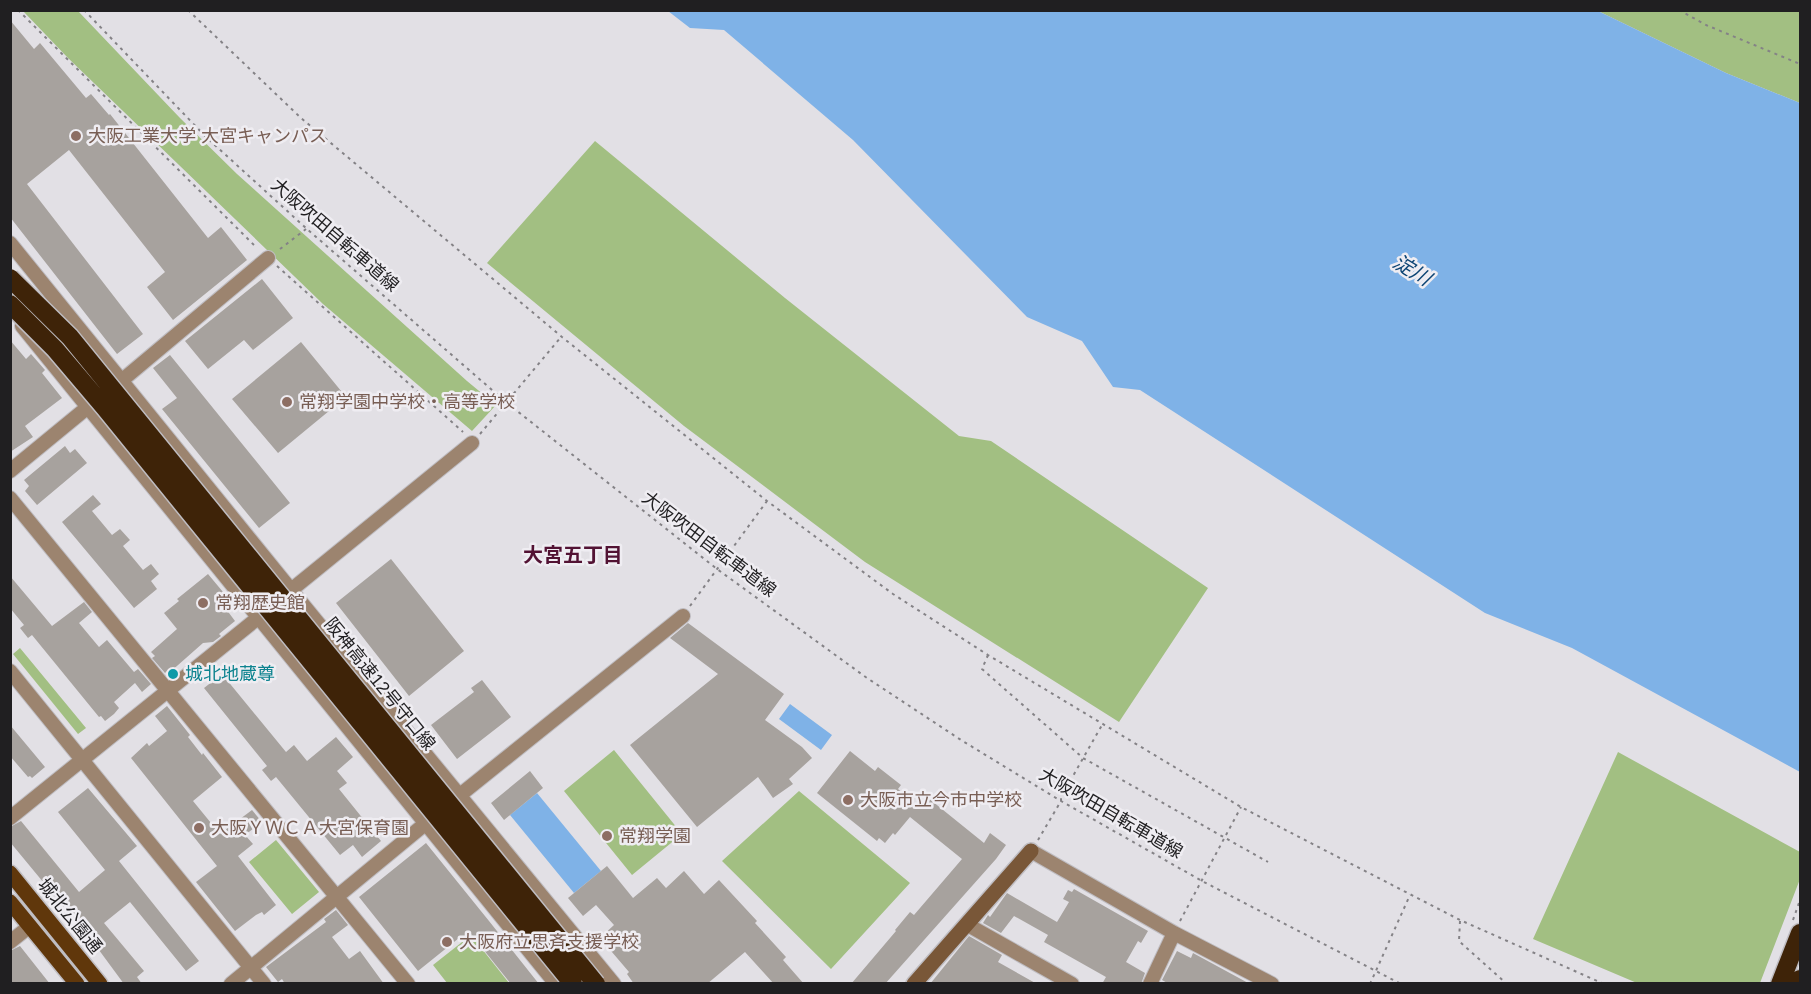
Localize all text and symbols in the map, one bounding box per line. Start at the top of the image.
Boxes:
place label: 大阪工業大学 大宮キャンパス [88,126,327,146]
marker: 大阪工業大学 大宮キャンパス [69,129,83,143]
street label: 大阪吹田自転車道線 [267,174,403,296]
water label: 淀川 [1389,250,1437,291]
place label: 常翔学園中学校・高等学校 [299,392,515,412]
marker: 常翔学園中学校・高等学校 [280,395,294,409]
street label: 大阪吹田自転車道線 [638,487,780,601]
district label: 大宮五丁目 [523,544,623,566]
place label: 常翔歴史館 [215,593,305,613]
marker: 常翔歴史館 [196,596,210,610]
street label: 阪神高速12号守口線 [321,614,439,754]
place label: 城北地蔵尊 [185,664,275,684]
marker: 城北地蔵尊 [166,667,180,681]
street label: 大阪吹田自転車道線 [1036,764,1186,862]
place label: 大阪市立今市中学校 [860,790,1022,810]
marker: 大阪市立今市中学校 [841,793,855,807]
place label: 大阪ＹＷＣＡ大宮保育園 [211,818,409,838]
marker: 大阪ＹＷＣＡ大宮保育園 [192,821,206,835]
place label: 常翔学園 [619,826,691,846]
marker: 常翔学園 [600,829,614,843]
street label: 城北公園通 [34,875,106,957]
place label: 大阪府立思斉支援学校 [459,932,639,952]
marker: 大阪府立思斉支援学校 [440,935,454,949]

